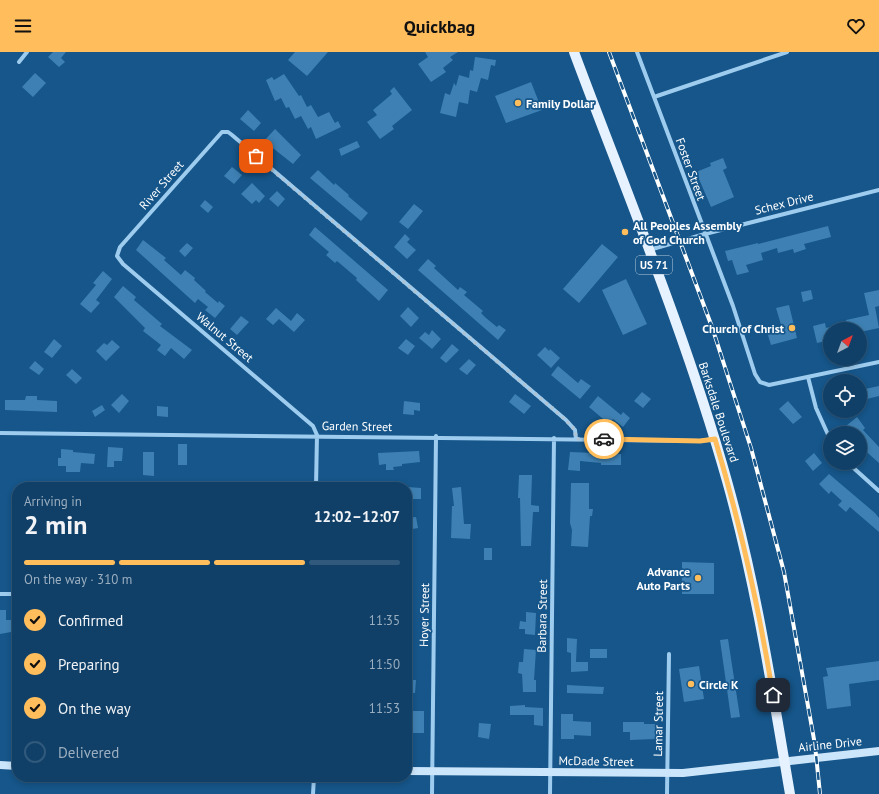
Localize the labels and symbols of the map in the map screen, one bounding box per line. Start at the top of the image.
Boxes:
place label: Family Dollar [526,96,595,111]
marker: Family Dollar [513,98,523,108]
street label: Foster Street [673,136,709,202]
pin [239,139,273,173]
street label: River Street [136,157,186,213]
street label: Schex Drive [753,188,815,218]
place label: All Peoples Assembly of God Church [633,218,742,247]
marker: All Peoples Assembly of God Church [620,227,630,237]
road number: US 71 [636,256,672,274]
street label: Walnut Street [193,309,257,365]
place label: Church of Christ [702,321,785,336]
north arrow [823,322,867,366]
marker: Church of Christ [787,323,797,333]
street label: Barksdale Boulevard [696,360,742,464]
street label: Garden Street [322,418,392,434]
courier [584,419,624,459]
place label: Advance Auto Parts [636,564,690,593]
marker: Advance Auto Parts [693,573,703,583]
street label: Barbara Street [534,579,550,653]
street label: Hoyer Street [416,583,432,647]
place label: Circle K [699,677,739,692]
pin [756,678,790,712]
marker: Circle K [686,679,696,689]
street label: Lamar Street [650,691,666,757]
street label: Airline Drive [797,733,863,755]
street label: McDade Street [558,753,634,769]

